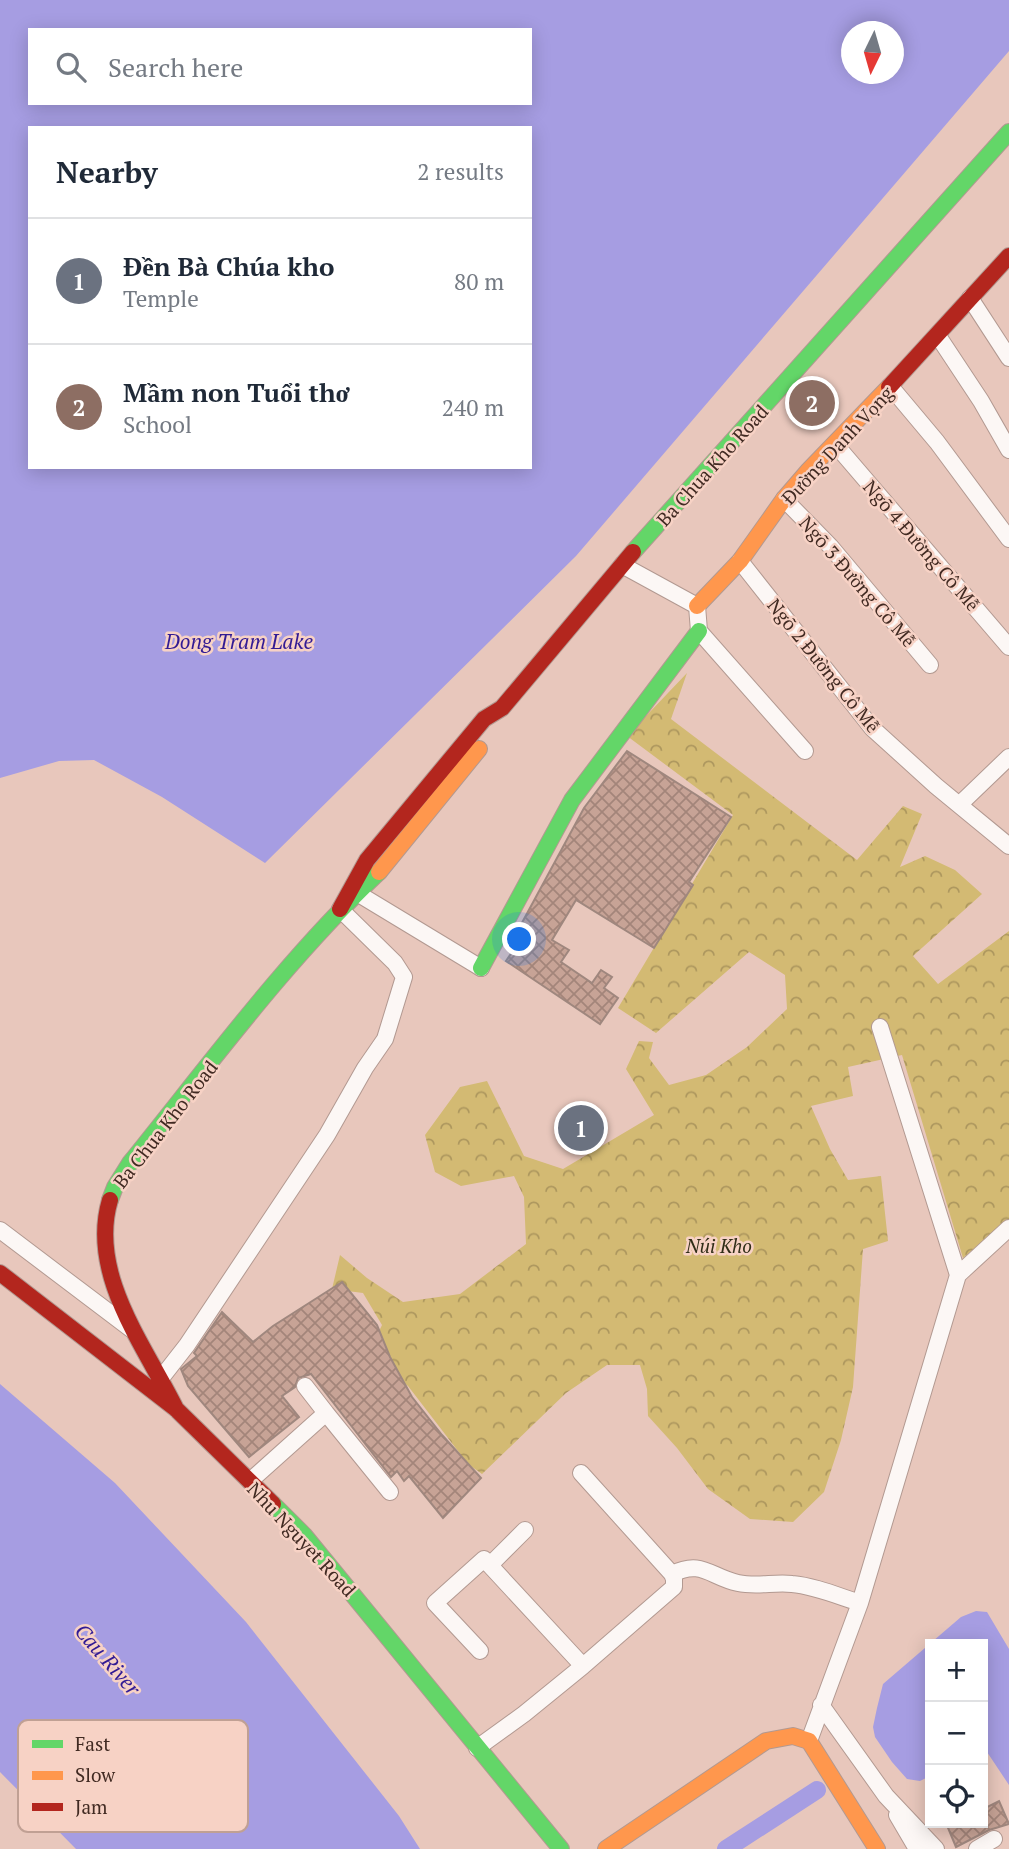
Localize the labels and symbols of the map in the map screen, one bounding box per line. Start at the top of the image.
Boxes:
north arrow [841,21,904,84]
pin: 2 [789,377,835,429]
street label: Đường Danh Vọng [776,380,899,509]
street label: Ba Chua Kho Road [651,399,774,531]
street label: Ngõ 4 Đường Cô Mễ [858,474,986,616]
street label: Ngõ 3 Đường Cô Mễ [794,510,922,652]
street label: Ngõ 2 Đường Cô Mễ [762,593,886,737]
water label: Dong Tram Lake [164,627,313,655]
your location [502,922,536,956]
street label: Ba Chua Kho Road [107,1055,223,1193]
pin: 1 [558,1102,604,1154]
park label: Núi Kho [685,1233,752,1258]
street label: Nhu Nguyet Road [242,1476,362,1602]
water label: Cau River [69,1617,148,1701]
legend [18,1720,248,1832]
text: Fast [75,1731,110,1756]
text: Slow [75,1762,116,1787]
text: Jam [75,1794,108,1819]

